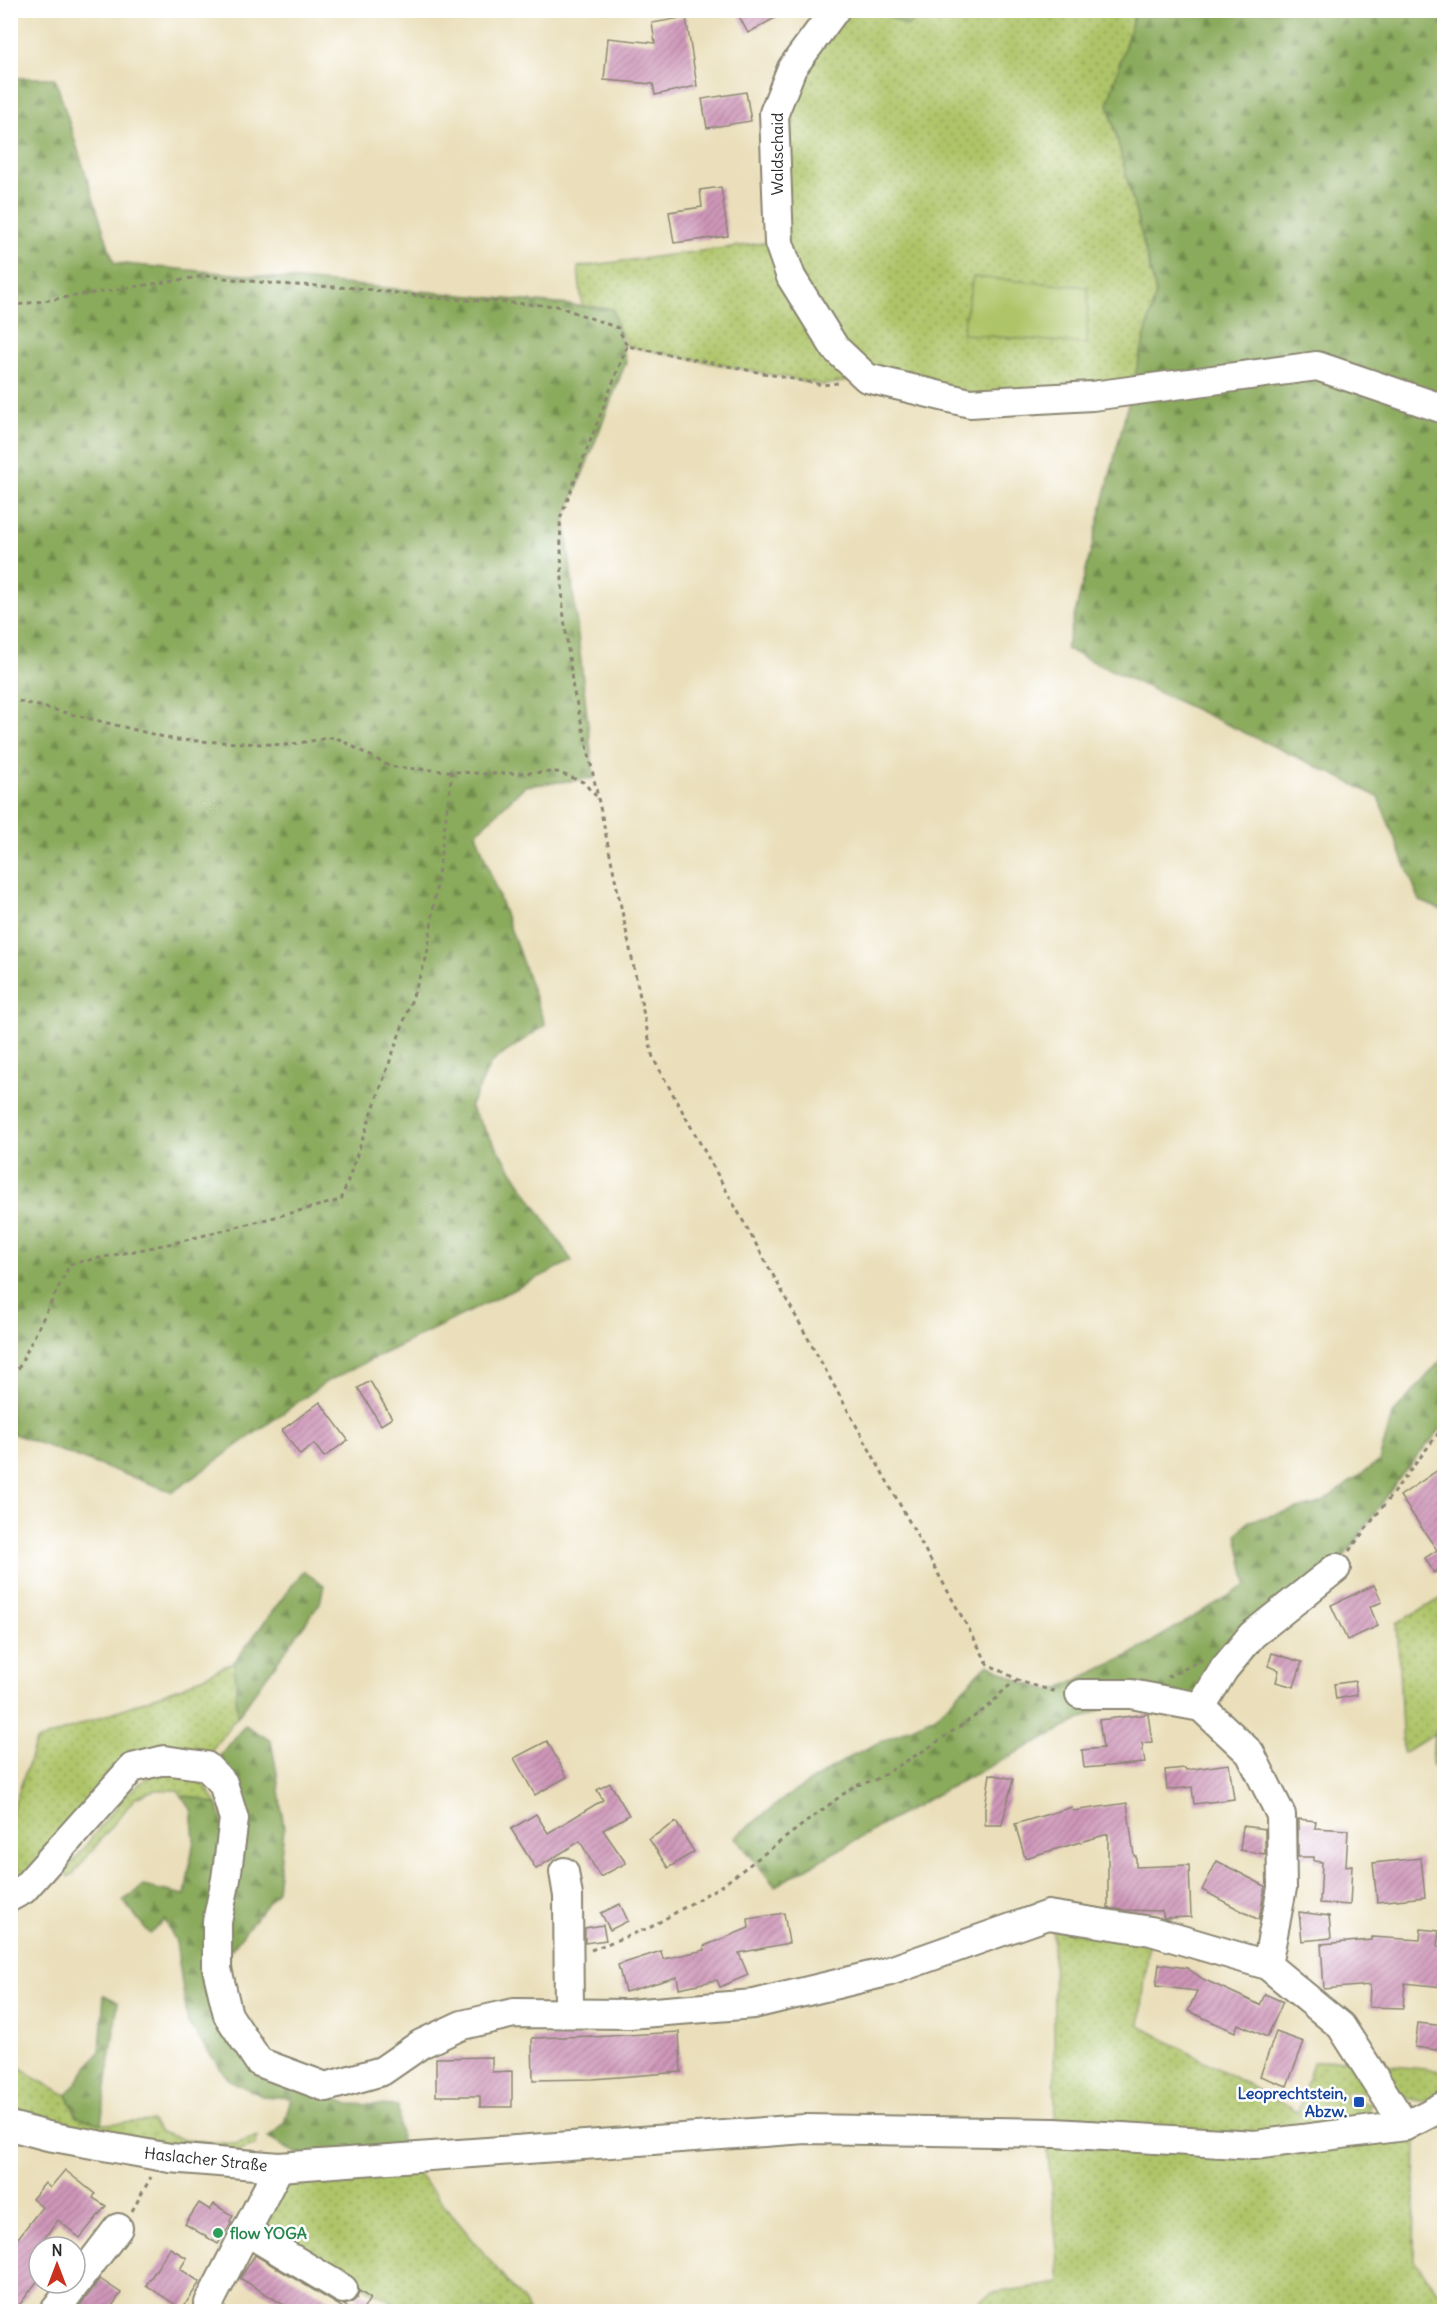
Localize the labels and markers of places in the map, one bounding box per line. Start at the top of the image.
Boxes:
place label: Leoprechtstein, Abzw. [1237,2083,1347,2121]
marker: Leoprechtstein, Abzw. [1352,2095,1366,2109]
place label: flow YOGA [230,2223,307,2243]
marker: flow YOGA [211,2226,225,2240]

